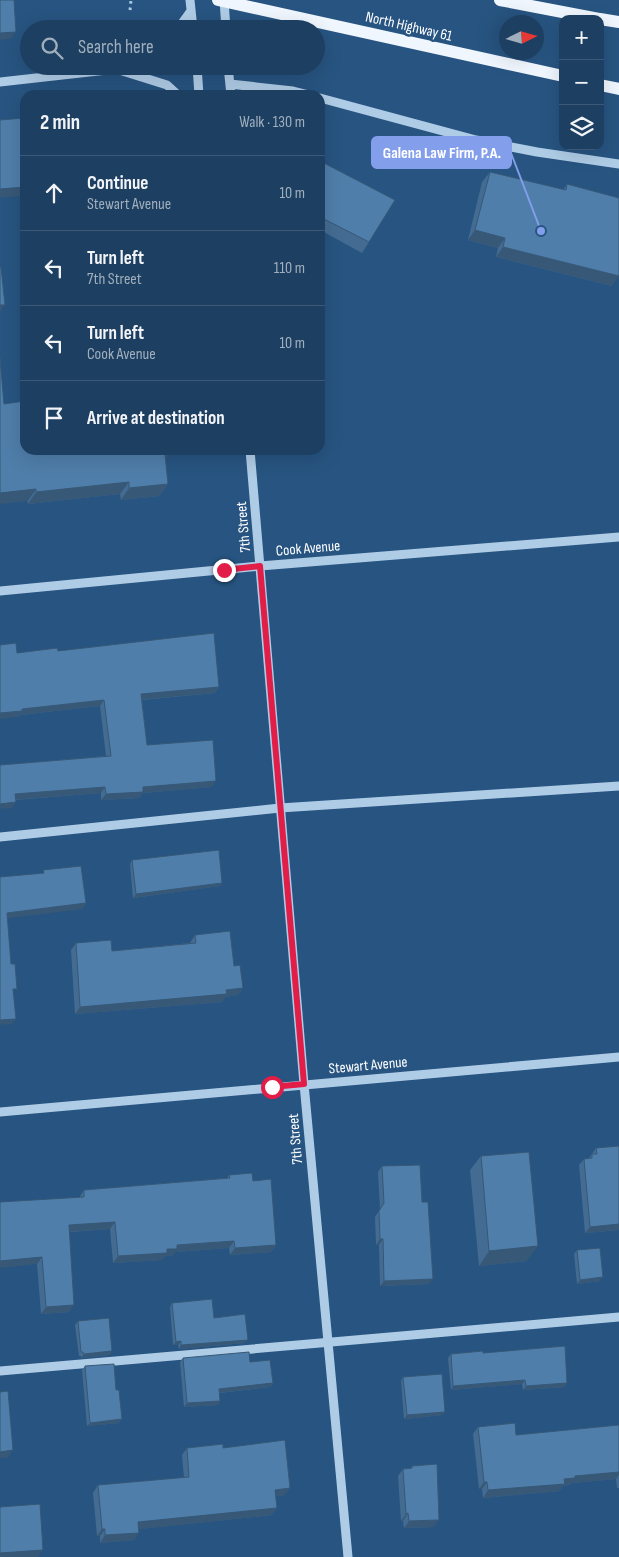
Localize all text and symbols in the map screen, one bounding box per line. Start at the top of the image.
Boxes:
street label: North Highway 61 [364,7,455,46]
north arrow [499,15,544,60]
map controls [559,15,604,150]
button: + [559,15,604,60]
search box [20,20,325,75]
icon: search [38,34,66,62]
text: Search here [78,36,154,59]
button: − [559,60,604,105]
button: layers [559,105,604,150]
text: 2 min [40,110,80,135]
text: Walk · 130 m [239,113,305,132]
callout: Galena Law Firm, P.A. [372,137,511,168]
text: Galena Law Firm, P.A. [383,144,501,163]
text: Continue [87,172,148,195]
icon: ahead [40,179,68,207]
text: 10 m [279,184,305,203]
text: Stewart Avenue [87,195,171,214]
text: Turn left [87,247,144,270]
icon: left [40,254,68,282]
text: 110 m [274,259,305,278]
text: 7th Street [87,270,142,289]
text: Turn left [87,322,144,345]
icon: left [40,329,68,357]
text: 10 m [279,334,305,353]
text: Cook Avenue [87,345,156,364]
icon: arrive [40,404,68,432]
text: Arrive at destination [87,407,225,430]
street label: 7th Street [232,500,255,553]
street label: Cook Avenue [275,536,341,561]
route end [213,559,236,582]
street label: Stewart Avenue [328,1053,408,1078]
route start [261,1076,284,1099]
street label: 7th Street [284,1112,307,1165]

